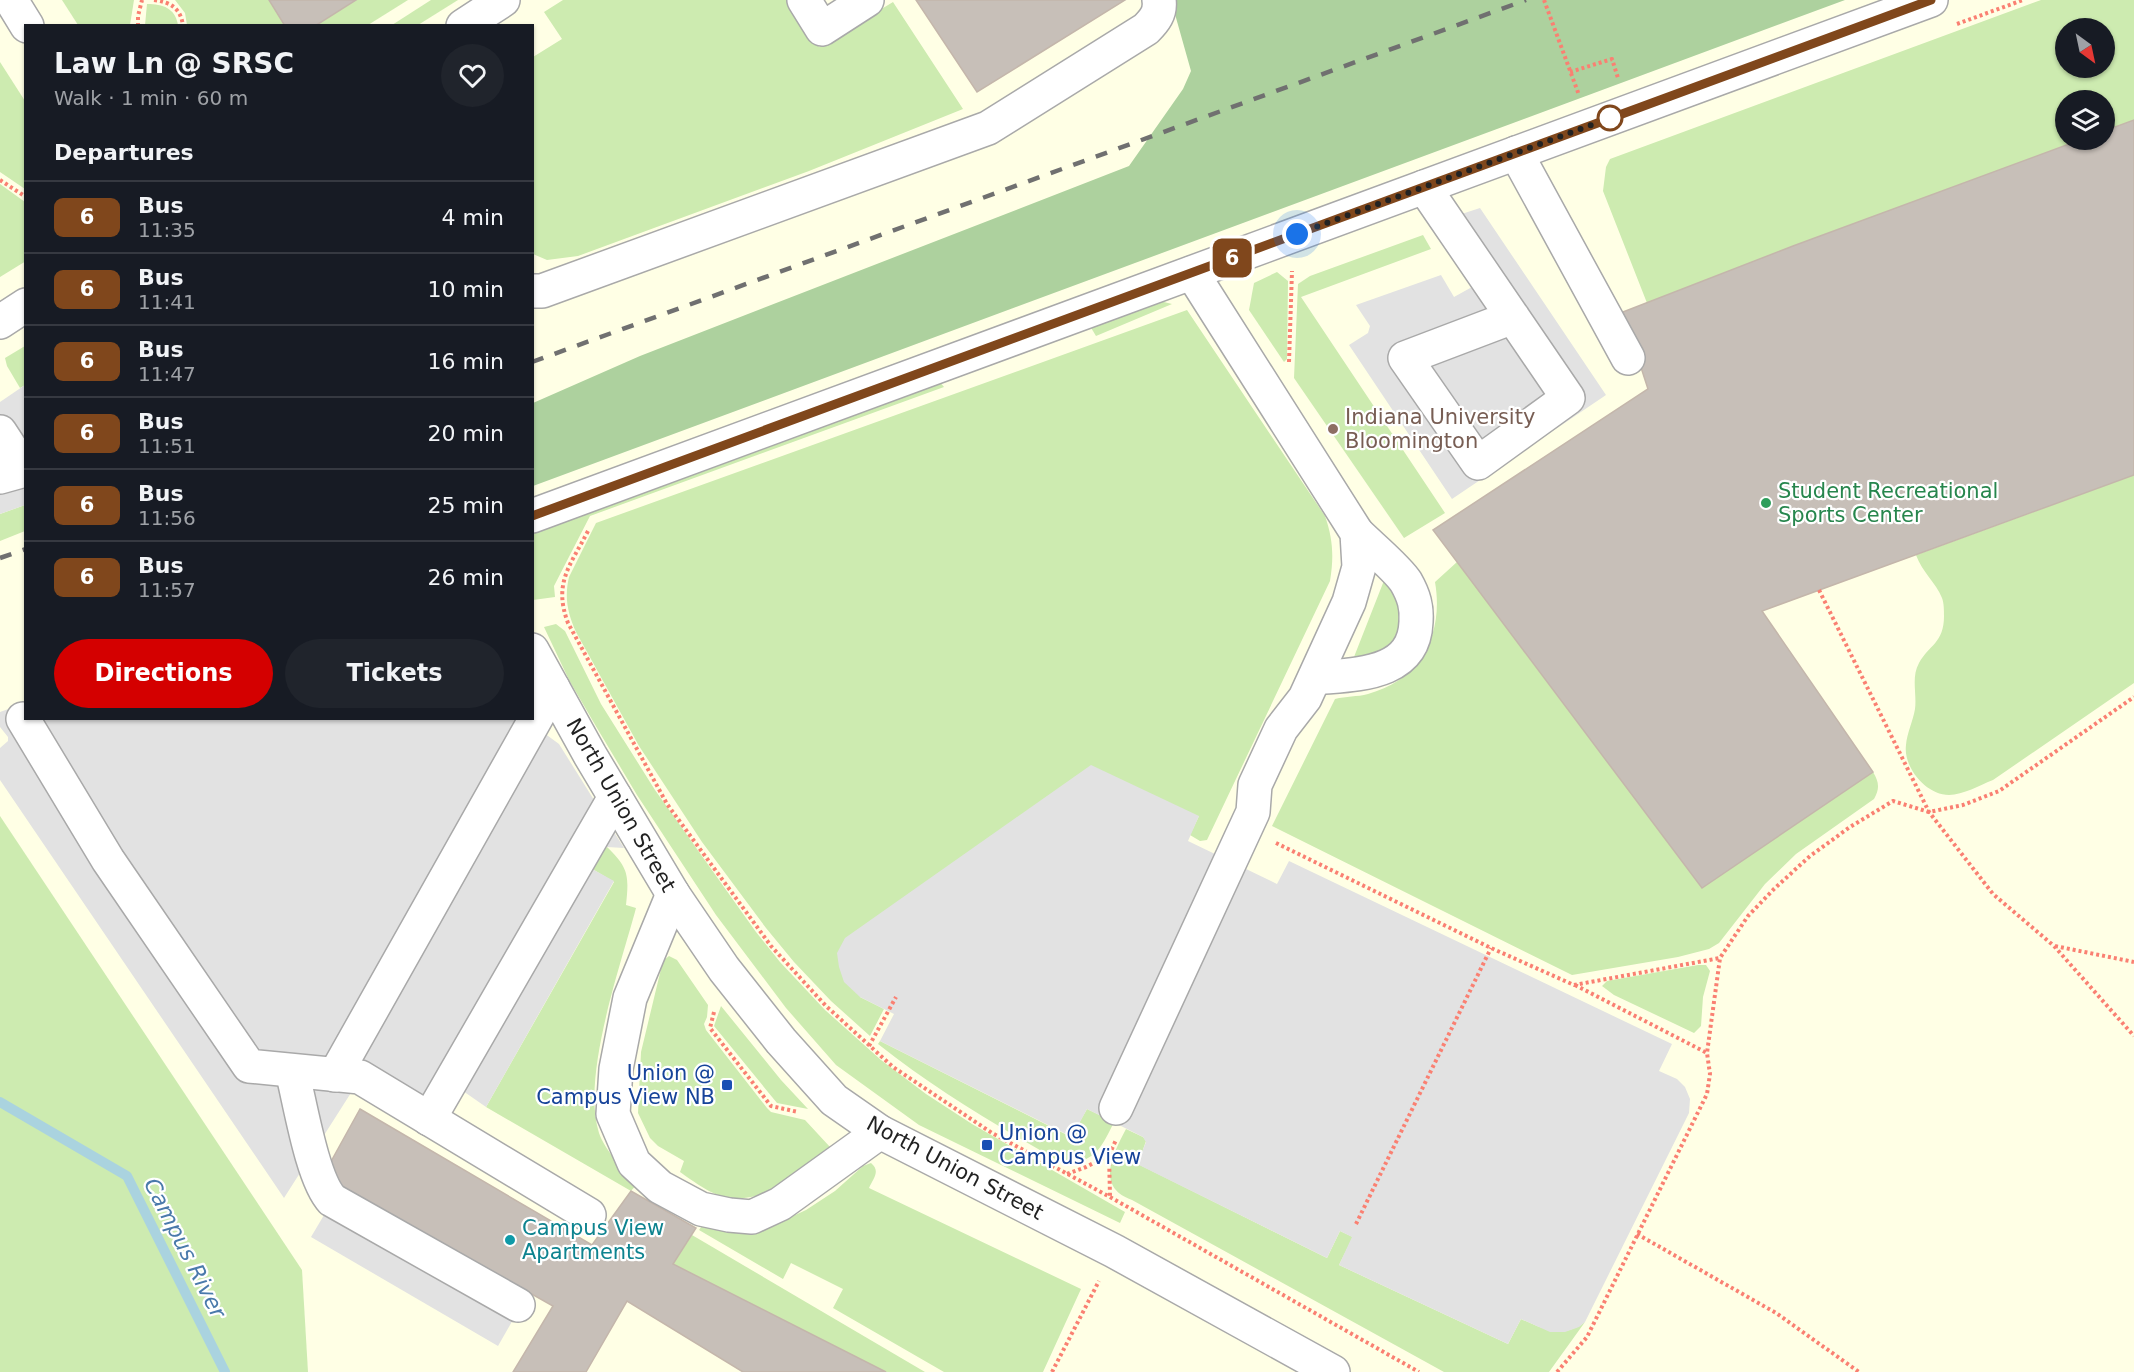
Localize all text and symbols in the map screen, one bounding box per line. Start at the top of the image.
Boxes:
north arrow [2055,18,2115,78]
map controls [2055,18,2115,150]
button: heart [441,44,504,107]
text: Law Ln @ SRSC [54,47,294,80]
text: Walk · 1 min · 60 m [54,86,248,110]
button: layers [2055,90,2115,150]
unlabelled marker [1597,105,1623,131]
text: Departures [54,140,194,165]
text: Bus [138,193,184,218]
text: 6 [80,205,94,229]
text: 4 min [442,205,504,230]
text: 11:35 [138,218,196,242]
your location [1282,219,1312,249]
line badge: 6 [1212,238,1252,278]
text: 6 [1225,246,1239,270]
text: Bus [138,265,184,290]
text: 6 [80,277,94,301]
text: 10 min [428,277,504,302]
text: 11:41 [138,290,196,314]
text: Bus [138,337,184,362]
text: 6 [80,349,94,373]
text: 16 min [428,349,504,374]
text: 11:47 [138,362,196,386]
place label: Indiana University Bloomington [1345,405,1535,453]
text: Bus [138,409,184,434]
text: 6 [80,421,94,445]
text: 20 min [428,421,504,446]
marker: Indiana University Bloomington [1326,422,1340,436]
text: 11:51 [138,434,196,458]
place label: Student Recreational Sports Center [1778,479,1998,527]
text: Bus [138,481,184,506]
text: 6 [80,493,94,517]
text: 25 min [428,493,504,518]
marker: Student Recreational Sports Center [1759,496,1773,510]
text: 11:56 [138,506,196,530]
text: Bus [138,553,184,578]
text: 6 [80,565,94,589]
text: 26 min [428,565,504,590]
text: 11:57 [138,578,196,602]
button: Directions [54,639,273,708]
button: Tickets [285,639,504,708]
street label: North Union Street [561,714,681,896]
place label: Union @ Campus View NB [536,1061,715,1109]
marker: Union @ Campus View NB [720,1078,734,1092]
street label: North Union Street [863,1111,1047,1225]
place label: Union @ Campus View [999,1121,1141,1169]
marker: Union @ Campus View [980,1138,994,1152]
water label: Campus River [139,1174,232,1324]
place label: Campus View Apartments [522,1216,664,1264]
marker: Campus View Apartments [503,1233,517,1247]

